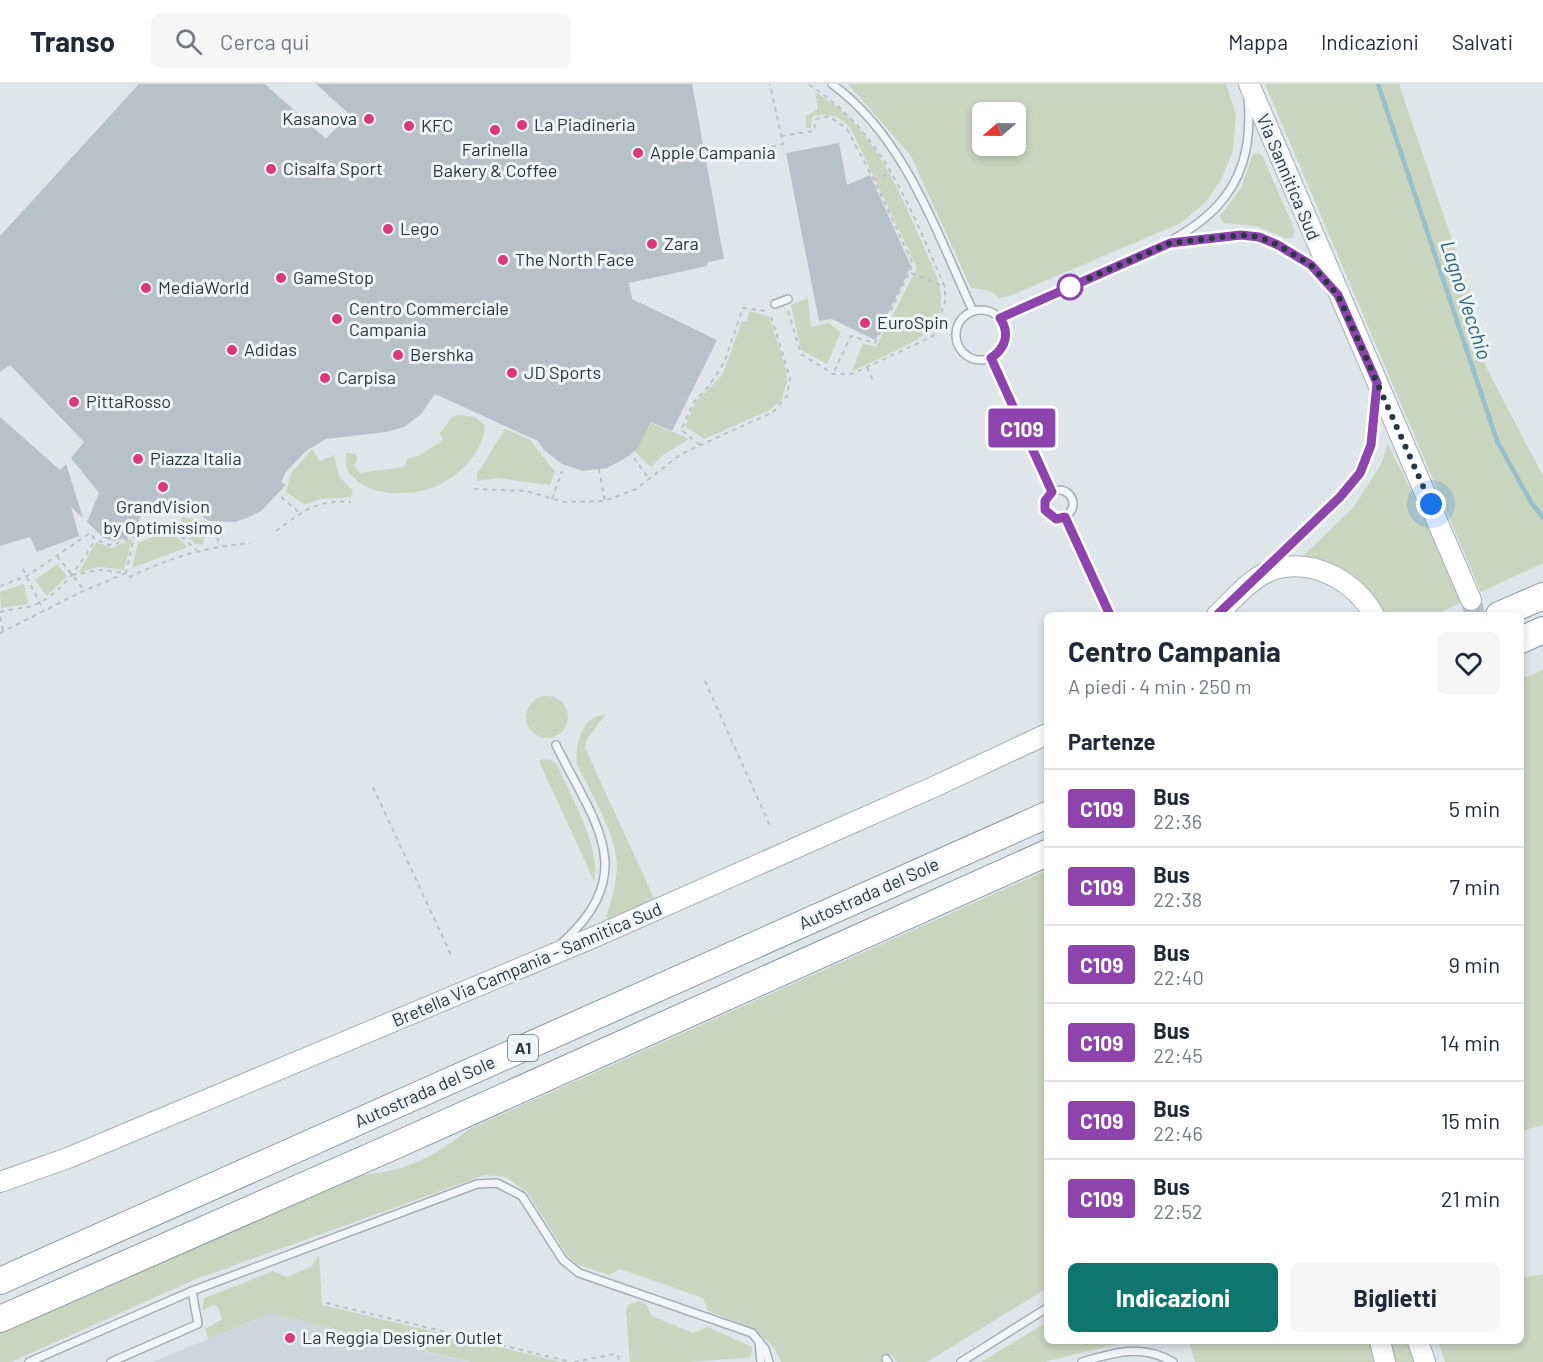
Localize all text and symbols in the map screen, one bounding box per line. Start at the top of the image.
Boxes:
search box [151,14,571,68]
text: Transo [30,24,115,58]
icon: search [172,25,205,58]
text: Cerca qui [220,28,310,54]
text: Mappa [1228,29,1288,54]
text: Indicazioni [1321,29,1419,54]
text: Salvati [1452,29,1513,54]
north arrow [972,102,1026,156]
map controls [972,102,1026,156]
place label: Kasanova [282,107,357,129]
street label: Via Sannitica Sud [1252,110,1325,243]
marker: Kasanova [362,112,376,126]
place label: La Piadineria [534,113,635,135]
place label: KFC [421,114,453,136]
marker: La Piadineria [515,118,529,132]
marker: KFC [402,119,416,133]
marker: Farinella Bakery & Coffee [488,123,502,137]
place label: Farinella Bakery & Coffee [433,138,557,181]
place label: Apple Campania [650,141,776,163]
marker: Apple Campania [631,146,645,160]
place label: Cisalfa Sport [283,157,383,179]
marker: Cisalfa Sport [264,162,278,176]
place label: Lego [400,217,439,239]
marker: Lego [381,222,395,236]
place label: Zara [664,232,699,254]
marker: Zara [645,237,659,251]
water label: Lagno Vecchio [1436,237,1497,362]
place label: The North Face [515,248,634,270]
marker: The North Face [496,253,510,267]
place label: GameStop [293,266,374,288]
marker: GameStop [274,271,288,285]
unlabelled marker [1057,274,1083,300]
place label: MediaWorld [158,276,249,298]
marker: MediaWorld [139,281,153,295]
place label: Centro Commerciale Campania [349,297,509,340]
place label: EuroSpin [877,311,949,333]
marker: Centro Commerciale Campania [330,312,344,326]
marker: EuroSpin [858,316,872,330]
place label: Adidas [244,338,297,360]
marker: Adidas [225,343,239,357]
place label: Bershka [410,343,474,365]
marker: Bershka [391,348,405,362]
place label: JD Sports [524,361,601,383]
place label: Carpisa [337,366,396,388]
marker: JD Sports [505,366,519,380]
marker: Carpisa [318,371,332,385]
place label: PittaRosso [86,390,171,412]
marker: PittaRosso [67,395,81,409]
line badge: C109 [980,408,1064,448]
text: C109 [1000,416,1044,441]
place label: Piazza Italia [150,447,242,469]
marker: Piazza Italia [131,452,145,466]
marker: GrandVision by Optimissimo [156,480,170,494]
your location [1416,489,1446,519]
place label: GrandVision by Optimissimo [103,495,223,538]
button: heart [1437,632,1500,695]
text: Centro Campania [1068,634,1281,668]
text: A piedi · 4 min · 250 m [1068,674,1252,698]
text: Partenze [1068,728,1156,754]
text: Bus [1153,783,1190,809]
text: 5 min [1449,795,1500,821]
text: C109 [1080,796,1123,821]
text: 22:36 [1153,809,1202,833]
street label: Autostrada del Sole [795,852,942,934]
text: Bus [1153,861,1190,887]
text: 7 min [1450,873,1500,899]
text: C109 [1080,874,1123,899]
text: 22:38 [1153,887,1202,911]
street label: Bretella Via Campania - Sannitica Sud [388,897,665,1031]
text: Bus [1153,939,1190,965]
text: 9 min [1448,951,1500,977]
text: C109 [1080,952,1123,977]
text: 22:40 [1153,965,1204,989]
text: Bus [1153,1017,1190,1043]
text: 14 min [1440,1029,1500,1055]
text: C109 [1080,1030,1123,1055]
road number: A1 [508,1035,538,1061]
text: 22:45 [1153,1043,1203,1067]
street label: Autostrada del Sole [351,1050,498,1132]
text: Bus [1153,1095,1190,1121]
text: 15 min [1441,1107,1500,1133]
text: C109 [1080,1108,1123,1133]
text: 22:46 [1153,1121,1203,1145]
text: Bus [1153,1173,1190,1199]
text: 21 min [1441,1185,1500,1211]
text: C109 [1080,1186,1123,1211]
text: 22:52 [1153,1199,1203,1223]
button: Indicazioni [1068,1263,1278,1332]
button: Biglietti [1290,1263,1500,1332]
place label: La Reggia Designer Outlet [302,1326,503,1348]
marker: La Reggia Designer Outlet [283,1331,297,1345]

